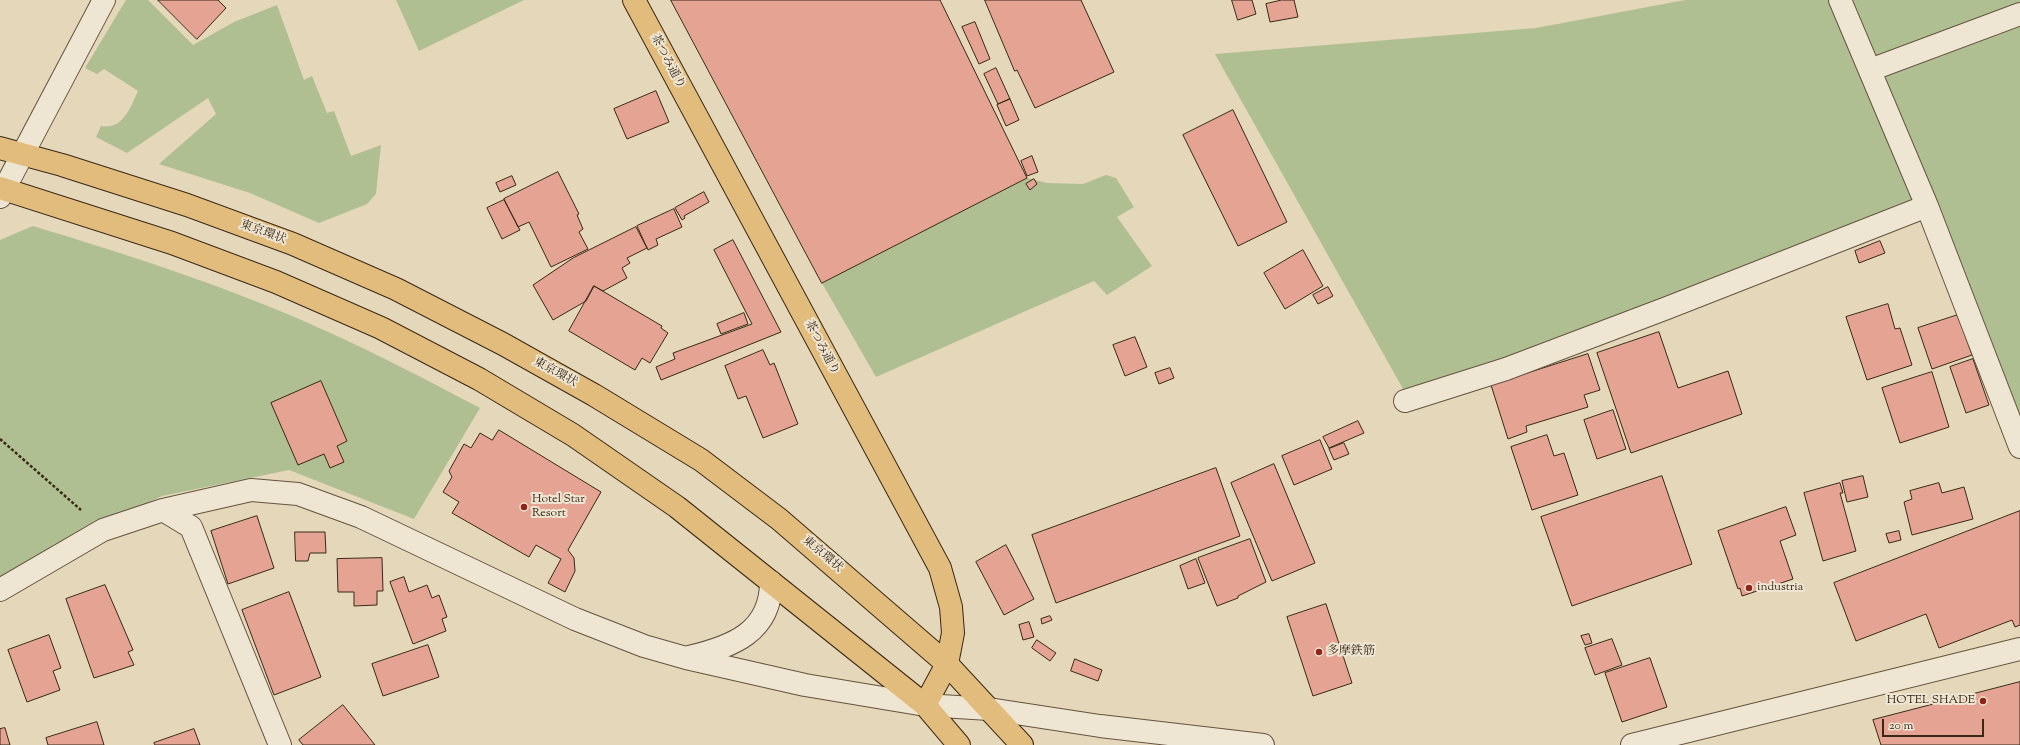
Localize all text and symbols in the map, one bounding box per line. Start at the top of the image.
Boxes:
street label: 茶つみ通り [647,32,687,92]
street label: 東京環状 [238,218,288,248]
street label: 茶つみ通り [801,318,841,378]
street label: 東京環状 [531,355,579,391]
place label: Hotel Star Resort [532,493,585,521]
marker: Hotel Star Resort [519,502,529,512]
street label: 東京環状 [799,534,845,576]
place label: industria [1757,581,1803,595]
marker: industria [1744,583,1754,593]
place label: 多摩鉄筋 [1327,645,1375,659]
marker: 多摩鉄筋 [1314,647,1324,657]
place label: HOTEL SHADE [1887,694,1975,708]
marker: HOTEL SHADE [1978,696,1988,706]
scale bar [1884,711,1986,737]
text: 20 m [1889,717,1913,735]

